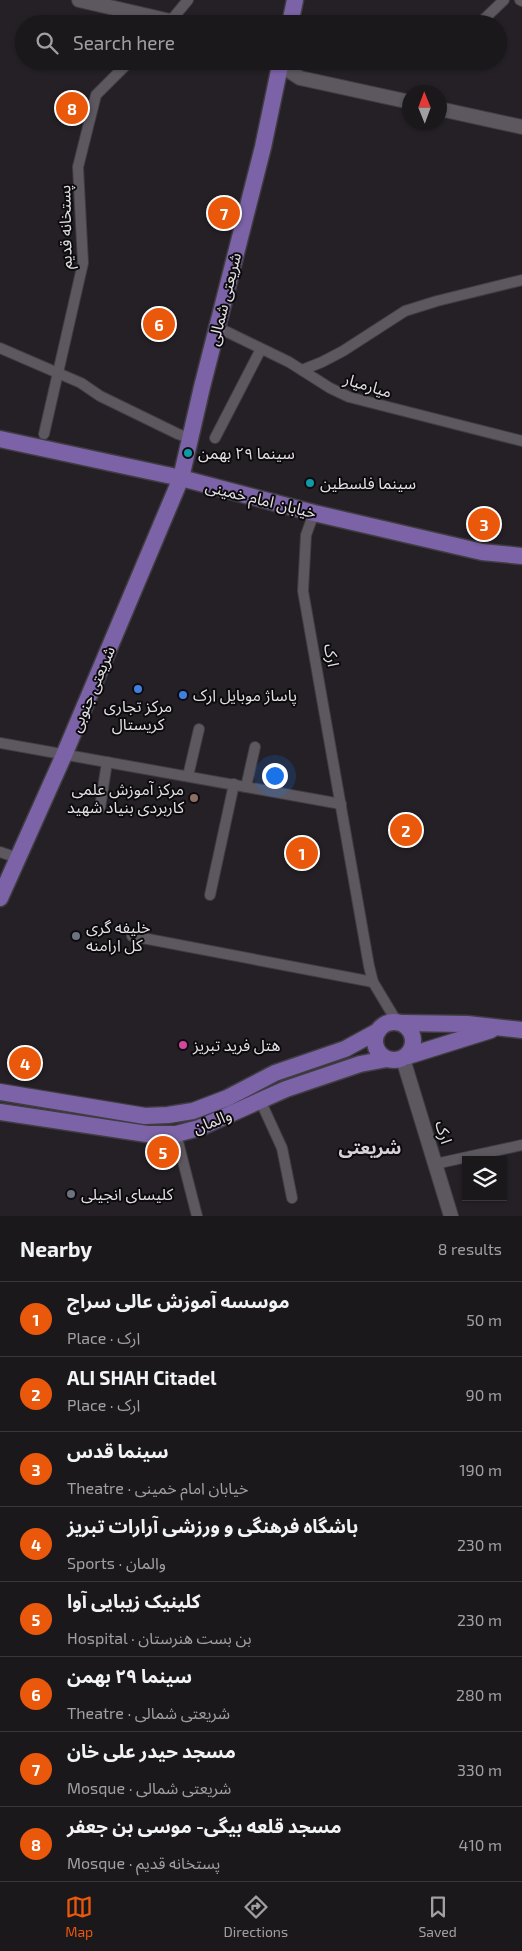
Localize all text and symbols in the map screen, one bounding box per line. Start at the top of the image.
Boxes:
search box [15,15,507,70]
icon: search [33,29,61,57]
text: Search here [73,31,175,54]
north arrow [402,85,447,130]
pin: 8 [56,89,88,127]
street label: پستخانه قدیم [54,185,79,269]
pin: 7 [208,194,240,232]
street label: شریعتی شمالی [203,250,245,348]
pin: 6 [143,305,175,343]
street label: میارمیار [341,368,394,402]
place label: سینما ٢٩ بهمن [198,443,295,463]
marker: سینما ٢٩ بهمن [182,447,194,459]
place label: سینما فلسطین [320,473,416,493]
street label: خیابان امام خمینی [203,476,319,525]
marker: سینما فلسطین [304,477,316,489]
pin: 3 [468,505,500,543]
street label: ارک [320,642,344,668]
street label: شریعتی جنوبی [65,643,119,735]
marker: مرکز تجاری کریستال [132,683,144,695]
place label: پاساژ موبایل ارک [193,685,297,706]
marker: پاساژ موبایل ارک [177,689,189,701]
place label: مرکز تجاری کریستال [104,696,172,735]
your location [262,763,288,789]
place label: مرکز آموزش علمی کاربردی بنیاد شهید [67,779,184,817]
marker: مرکز آموزش علمی کاربردی بنیاد شهید [188,792,200,804]
pin: 2 [390,811,422,849]
pin: 1 [286,834,318,872]
place label: خلیفه گری کل ارامنه [86,917,151,955]
marker: خلیفه گری کل ارامنه [70,930,82,942]
place label: هتل فرید تبریز [192,1035,281,1055]
marker: هتل فرید تبریز [177,1039,189,1051]
pin: 4 [9,1044,41,1082]
street label: والمان [190,1104,234,1138]
street label: ارک [431,1118,457,1146]
pin: 5 [147,1133,179,1171]
district label: شریعتی [339,1136,401,1159]
map controls [462,1156,507,1201]
button: layers [462,1156,507,1201]
place label: کلیسای انجیلی [81,1184,174,1204]
marker: کلیسای انجیلی [65,1188,77,1200]
text: Nearby [20,1236,92,1261]
text: 8 results [438,1239,502,1258]
text: موسسه آموزش عالی سراج [67,1289,290,1312]
text: 1 [33,1310,39,1329]
text: 50 m [466,1310,502,1329]
text: Place · ارک [67,1328,140,1347]
text: ALI SHAH Citadel [67,1366,216,1389]
text: 2 [31,1385,41,1404]
text: 90 m [466,1385,502,1404]
text: Place · ارک [67,1395,140,1414]
text: سینما قدس [67,1439,169,1462]
text: 3 [31,1460,41,1479]
text: 190 m [459,1460,502,1479]
text: Theatre · خیابان امام خمینی [67,1478,248,1497]
text: باشگاه فرهنگی و ورزشی آرارات تبریز [67,1514,358,1537]
text: 4 [31,1535,41,1554]
text: 230 m [457,1535,502,1554]
text: Sports · والمان [67,1553,166,1572]
text: کلینیک زیبایی آوا [67,1589,200,1612]
text: 5 [32,1610,40,1629]
text: 230 m [457,1610,502,1629]
text: Hospital · بن بست هنرستان [67,1628,251,1647]
text: سینما ۲۹ بهمن [67,1664,192,1687]
text: 6 [31,1685,41,1704]
text: 280 m [456,1685,502,1704]
text: Theatre · شریعتی شمالی [67,1703,230,1722]
text: مسجد حیدر علی خان [67,1739,236,1762]
text: 7 [32,1760,40,1779]
text: 330 m [457,1760,502,1779]
text: Mosque · شریعتی شمالی [67,1778,231,1797]
text: مسجد قلعه بیگی- موسی بن جعفر [67,1814,342,1837]
text: 8 [31,1835,41,1854]
text: 410 m [459,1835,502,1854]
text: Mosque · پستخانه قدیم [67,1853,220,1872]
tab: Map [65,1893,93,1940]
tab: Directions [224,1893,288,1940]
tab: Saved [418,1893,457,1940]

